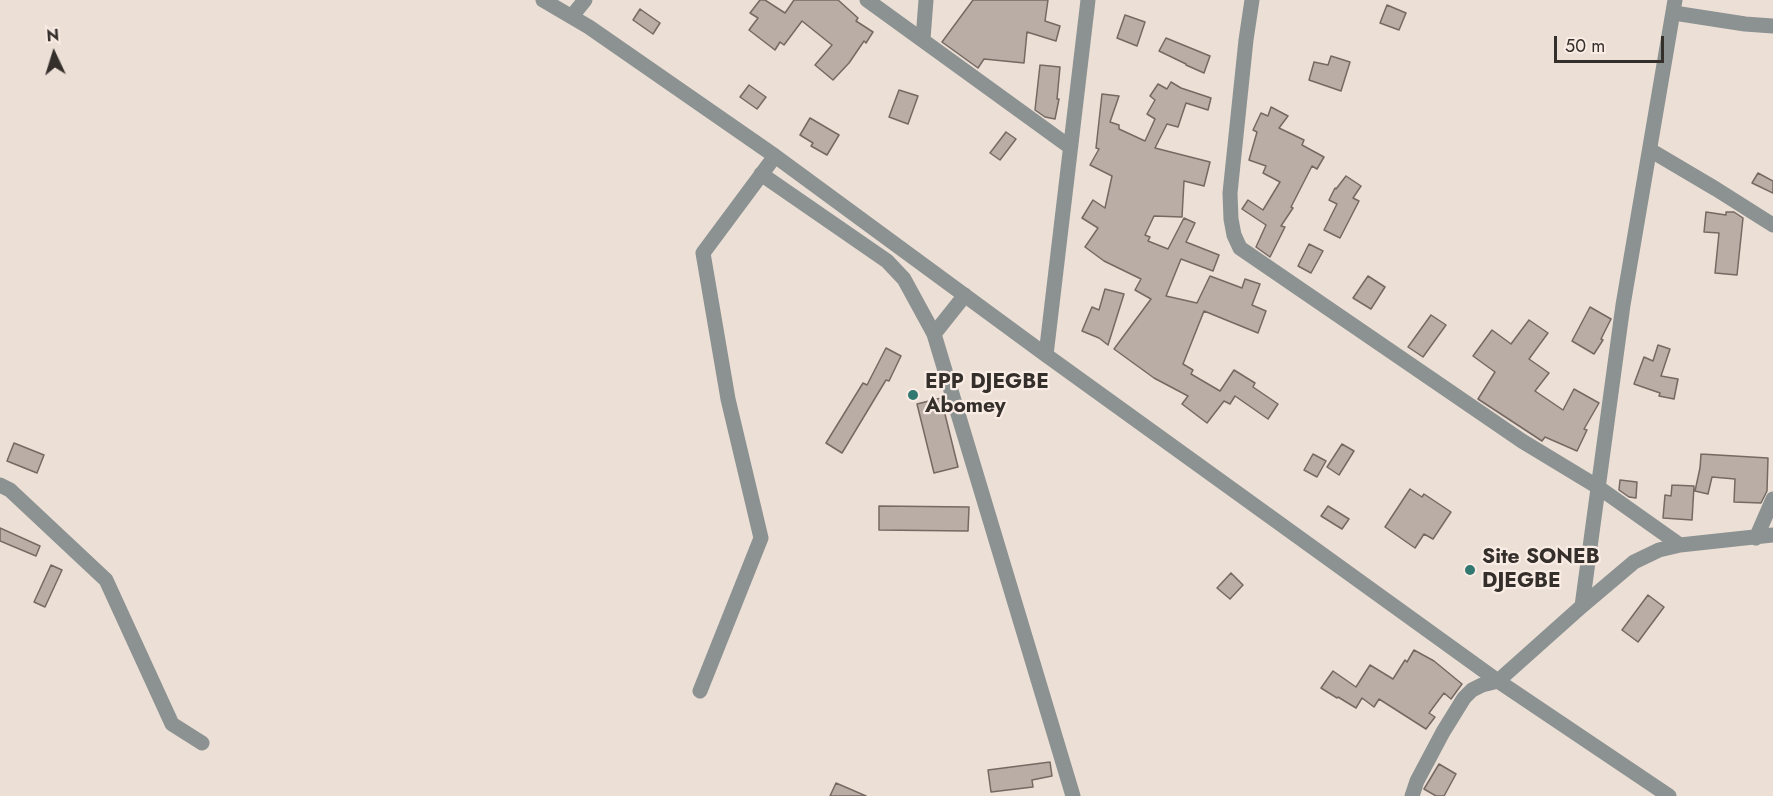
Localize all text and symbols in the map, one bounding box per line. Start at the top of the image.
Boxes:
north arrow [24,24,84,84]
text: N [46,24,60,47]
scale bar [1557,24,1666,62]
text: 50 m [1565,33,1605,59]
place label: EPP DJEGBE Abomey [925,370,1049,420]
marker: EPP DJEGBE Abomey [906,388,920,402]
place label: Site SONEB DJEGBE [1482,545,1600,595]
marker: Site SONEB DJEGBE [1463,563,1477,577]

